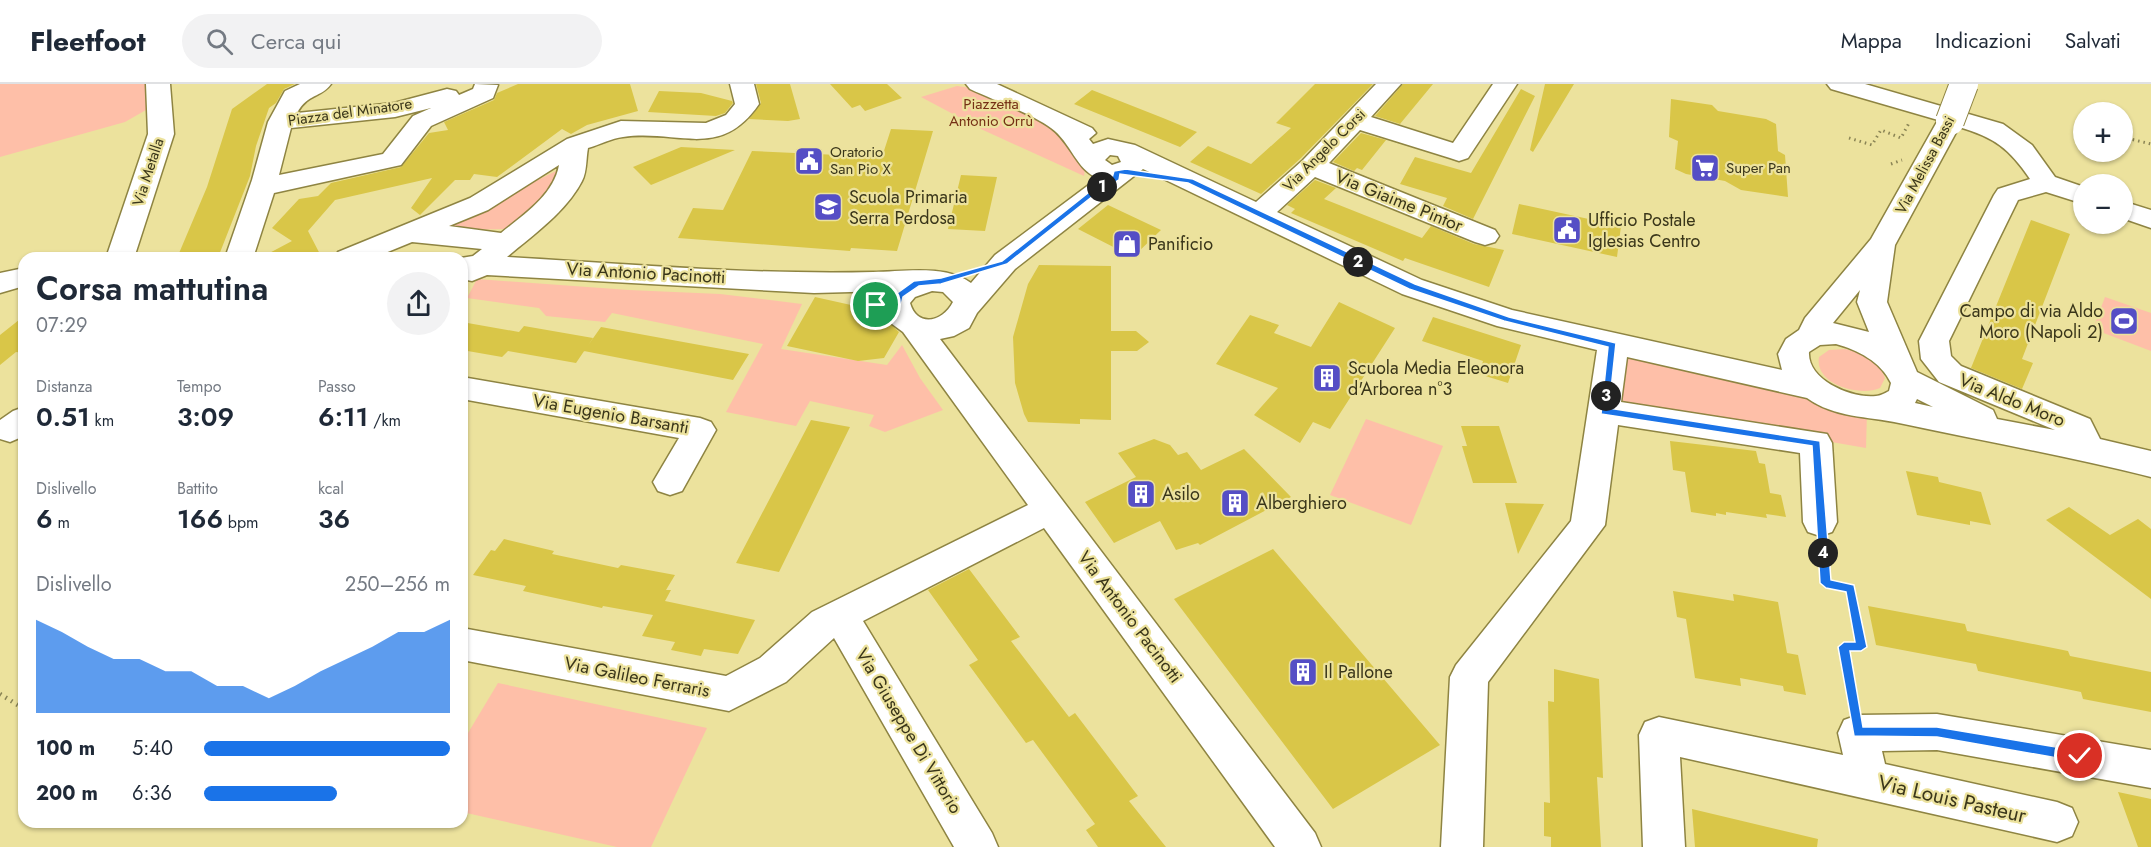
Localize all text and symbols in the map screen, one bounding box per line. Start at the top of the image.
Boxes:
search box [182,14,602,68]
text: Fleetfoot [30,21,146,62]
icon: search [203,25,236,58]
text: Cerca qui [251,25,342,57]
text: Mappa [1841,26,1902,56]
text: Indicazioni [1935,26,2032,56]
text: Salvati [2065,26,2121,56]
street label: Piazza del Minatore [287,92,414,132]
park label: Piazzetta Antonio Orrù [949,93,1033,132]
map controls [2073,102,2133,234]
button: + [2073,102,2133,162]
street label: Via Angelo Corsi [1278,104,1370,196]
street label: Via Melissa Bassi [1890,112,1960,218]
street label: Via Metalla [127,135,169,209]
place label: Oratorio San Pio X [830,141,892,180]
public building icon: Oratorio San Pio X [793,145,825,177]
supermarket icon: Super Pan [1689,152,1721,184]
place label: Super Pan [1726,157,1791,179]
street label: Via Giaime Pintor [1331,164,1467,239]
pin: 1 [1087,172,1117,202]
button: − [2073,174,2133,234]
text: 1 [1098,175,1106,198]
place label: Scuola Primaria Serra Perdosa [849,184,968,231]
school or university icon: Scuola Primaria Serra Perdosa [812,191,844,223]
place label: Ufficio Postale Iglesias Centro [1588,207,1701,254]
public building icon: Ufficio Postale Iglesias Centro [1551,214,1583,246]
shop icon: Panificio [1111,228,1143,260]
place label: Panificio [1148,231,1213,257]
pin: 2 [1343,247,1373,277]
text: 2 [1353,250,1363,273]
street label: Via Antonio Pacinotti [566,256,726,290]
text: Corsa mattutina [36,265,268,312]
button: share [387,272,450,335]
pin [850,279,901,330]
icon: arrive [859,288,892,321]
place label: Campo di via Aldo Moro (Napoli 2) [1959,298,2103,345]
sports icon: Campo di via Aldo Moro (Napoli 2) [2108,305,2140,337]
text: 07:29 [36,311,87,340]
place label: Scuola Media Eleonora d'Arborea n°3 [1348,355,1524,402]
building icon: Scuola Media Eleonora d'Arborea n°3 [1311,362,1343,394]
street label: Via Aldo Moro [1955,367,2069,433]
text: Distanza [36,375,92,398]
text: Tempo [177,375,221,398]
text: Passo [318,375,356,398]
pin: 3 [1591,381,1621,411]
text: 3 [1601,384,1611,407]
street label: Via Eugenio Barsanti [531,387,691,441]
text: 0.51 [36,398,90,436]
text: 3:09 [177,398,234,436]
text: 6:11 [318,398,368,436]
text: km [90,409,114,432]
text: /km [368,409,401,432]
text: Dislivello [36,477,96,500]
text: Battito [177,477,218,500]
text: kcal [318,477,344,500]
building icon: Asilo [1125,478,1157,510]
place label: Asilo [1162,481,1200,507]
building icon: Alberghiero [1219,487,1251,519]
place label: Alberghiero [1256,490,1347,516]
text: 6 [36,500,53,538]
text: 166 [177,500,223,538]
text: 36 [318,500,350,538]
text: m [53,511,70,534]
text: bpm [223,511,259,534]
pin: 4 [1808,538,1838,568]
text: 4 [1817,541,1829,564]
street label: Via Antonio Pacinotti [1072,546,1188,688]
text: Dislivello [36,570,112,599]
text: 250–256 m [345,570,450,599]
street label: Via Giuseppe Di Vittorio [849,644,969,819]
street label: Via Galileo Ferraris [562,650,712,704]
building icon: Il Pallone [1287,656,1319,688]
place label: Il Pallone [1324,659,1393,685]
pin [2054,730,2105,781]
text: 100 m [36,734,95,763]
text: 5:40 [132,734,173,763]
icon: check [2063,739,2096,772]
street label: Via Louis Pasteur [1875,767,2030,831]
text: 200 m [36,779,98,808]
text: 6:36 [132,779,172,808]

